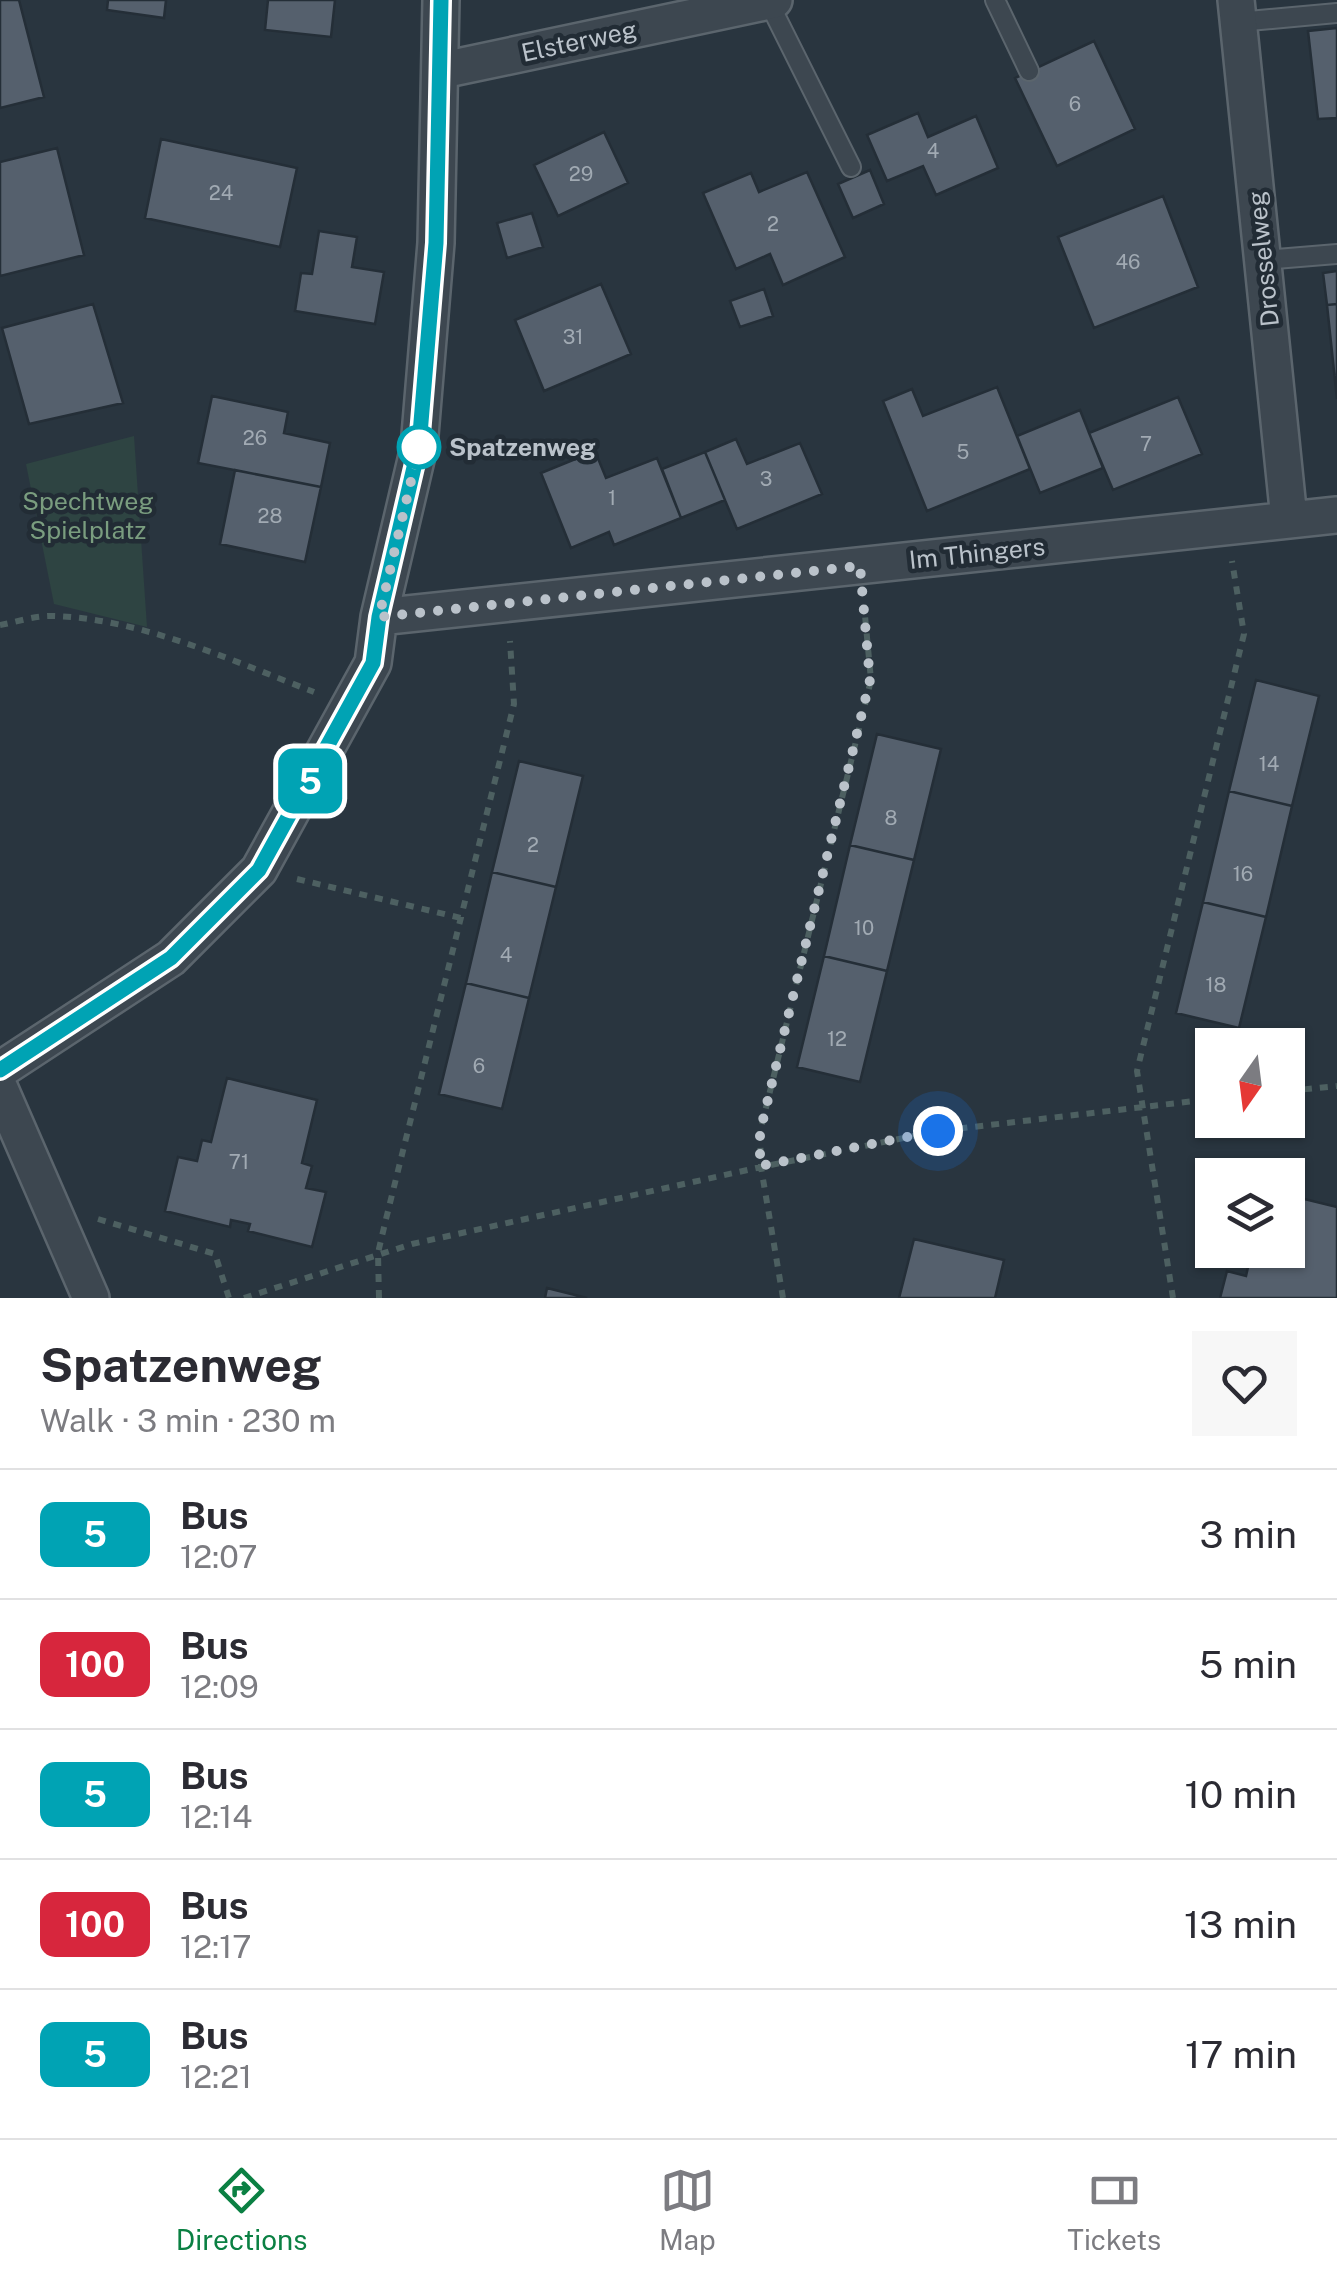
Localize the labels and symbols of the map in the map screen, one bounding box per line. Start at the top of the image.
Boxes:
street label: Elsterweg [519,14,639,68]
house number: 6 [1069,92,1081,116]
house number: 4 [927,139,939,163]
house number: 29 [569,162,593,186]
house number: 24 [209,181,233,205]
street label: Drosselweg [1241,190,1285,328]
house number: 2 [767,212,779,236]
house number: 46 [1115,250,1141,274]
house number: 31 [563,325,583,349]
house number: 26 [243,426,267,450]
marker: Spatzenweg [398,426,440,468]
place label: Spatzenweg [449,432,596,462]
house number: 7 [1140,432,1152,456]
house number: 5 [957,440,969,464]
house number: 3 [760,467,772,491]
park label: Spechtweg Spielplatz [22,486,154,545]
house number: 1 [608,486,616,510]
house number: 28 [258,504,282,528]
street label: Im Thingers [908,531,1046,575]
line badge: 5 [278,748,342,814]
house number: 14 [1259,752,1279,776]
house number: 8 [885,806,897,830]
house number: 2 [527,833,539,857]
house number: 16 [1233,862,1253,886]
house number: 10 [854,916,874,940]
house number: 4 [500,943,512,967]
house number: 18 [1205,973,1227,997]
house number: 12 [827,1027,847,1051]
north arrow [1195,1028,1305,1138]
house number: 6 [473,1054,485,1078]
your location [913,1106,963,1156]
house number: 71 [229,1150,249,1174]

